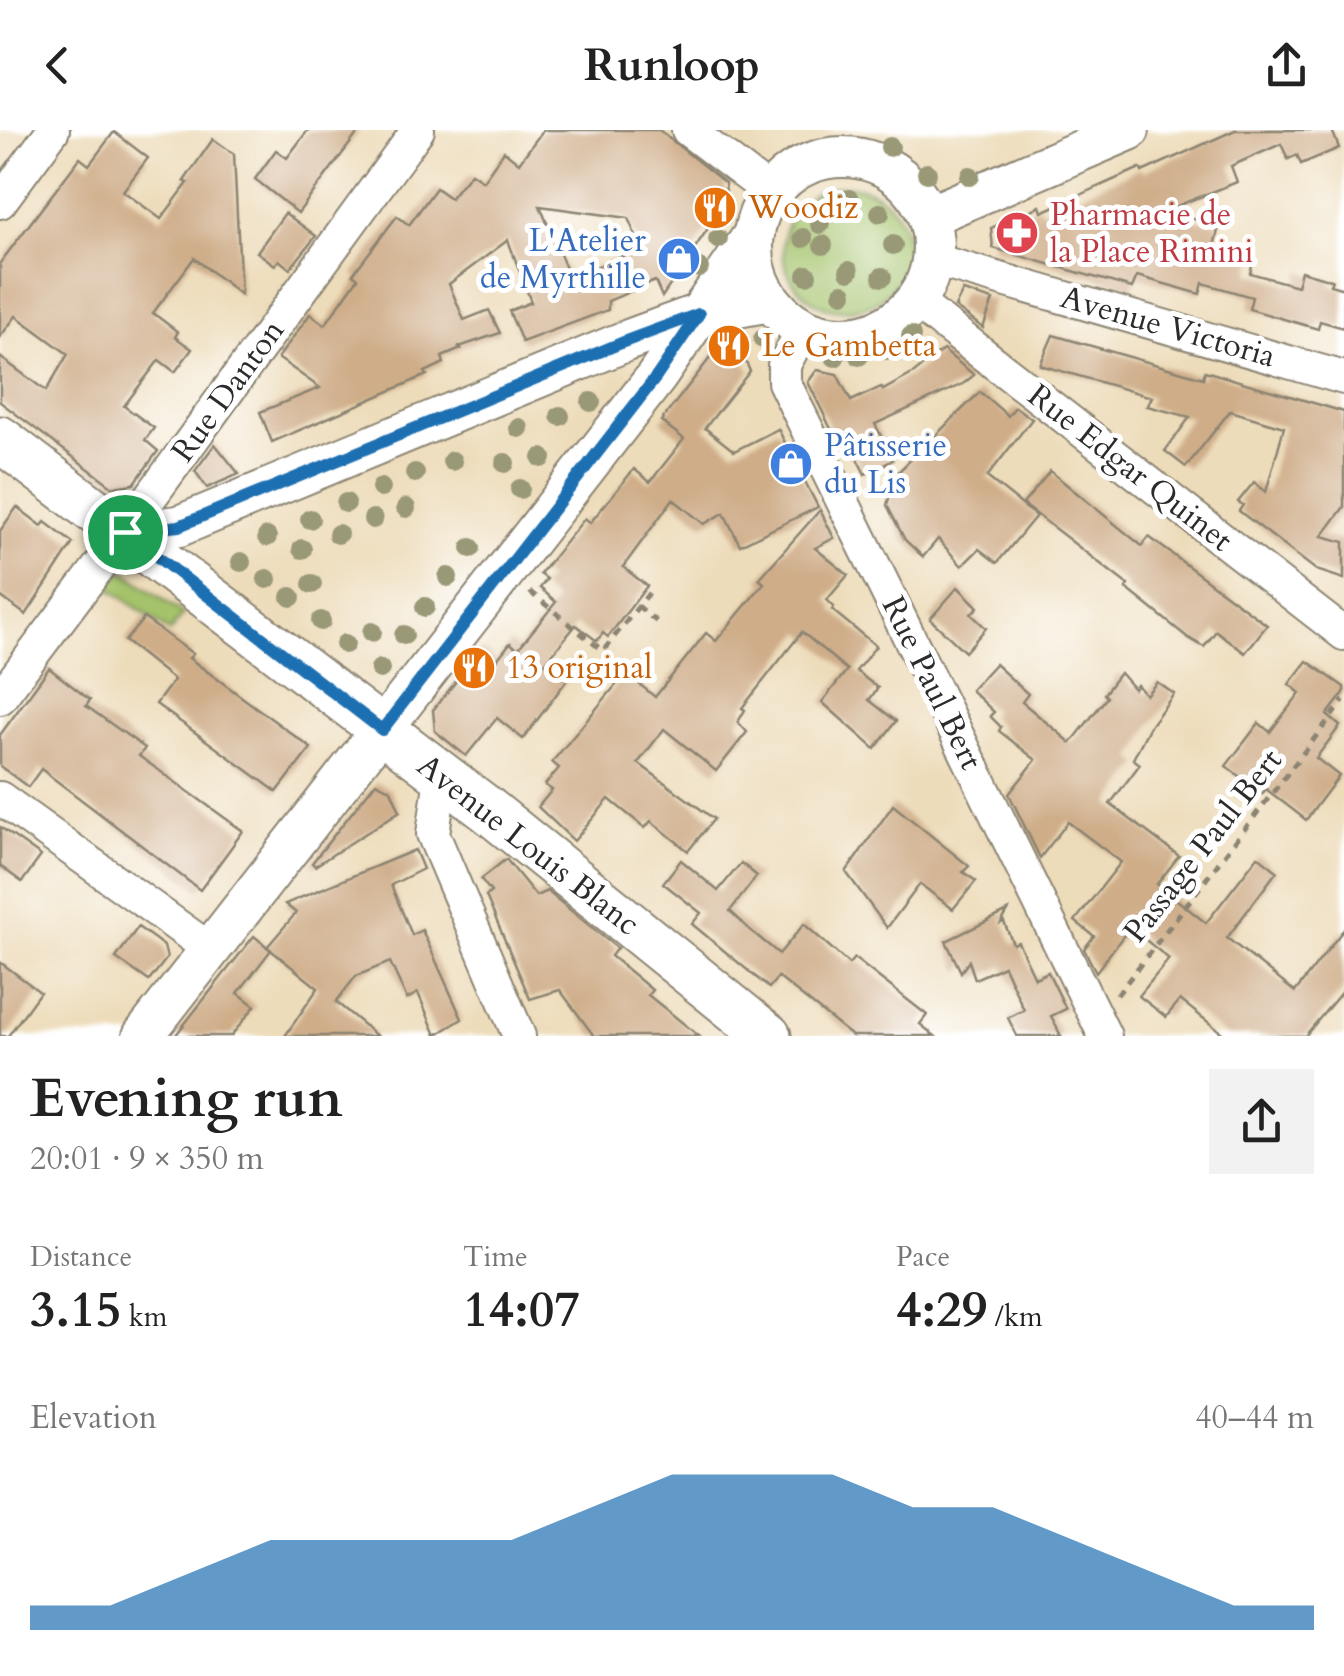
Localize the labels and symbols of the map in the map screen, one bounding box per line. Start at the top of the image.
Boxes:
restaurant icon: Woodiz [692,185,738,231]
place label: Woodiz [747,186,858,230]
place label: Pharmacie de la Place Rimini [1050,193,1254,274]
pharmacy icon: Pharmacie de la Place Rimini [994,210,1040,256]
place label: L'Atelier de Myrthille [480,219,646,300]
shop icon: L'Atelier de Myrthille [656,236,702,282]
street label: Avenue Victoria [1056,275,1281,379]
street label: Rue Danton [161,311,295,471]
restaurant icon: Le Gambetta [706,323,752,369]
place label: Le Gambetta [762,324,937,368]
street label: Rue Edgar Quinet [1018,374,1242,562]
place label: Pâtisserie du Lis [824,424,947,505]
shop icon: Pâtisserie du Lis [768,441,814,487]
pin [83,490,168,575]
street label: Rue Paul Bert [871,589,993,777]
restaurant icon: 13 original [451,645,497,691]
place label: 13 original [506,646,652,690]
street label: Passage Paul Bert [1114,740,1292,952]
street label: Avenue Louis Blanc [408,744,648,946]

